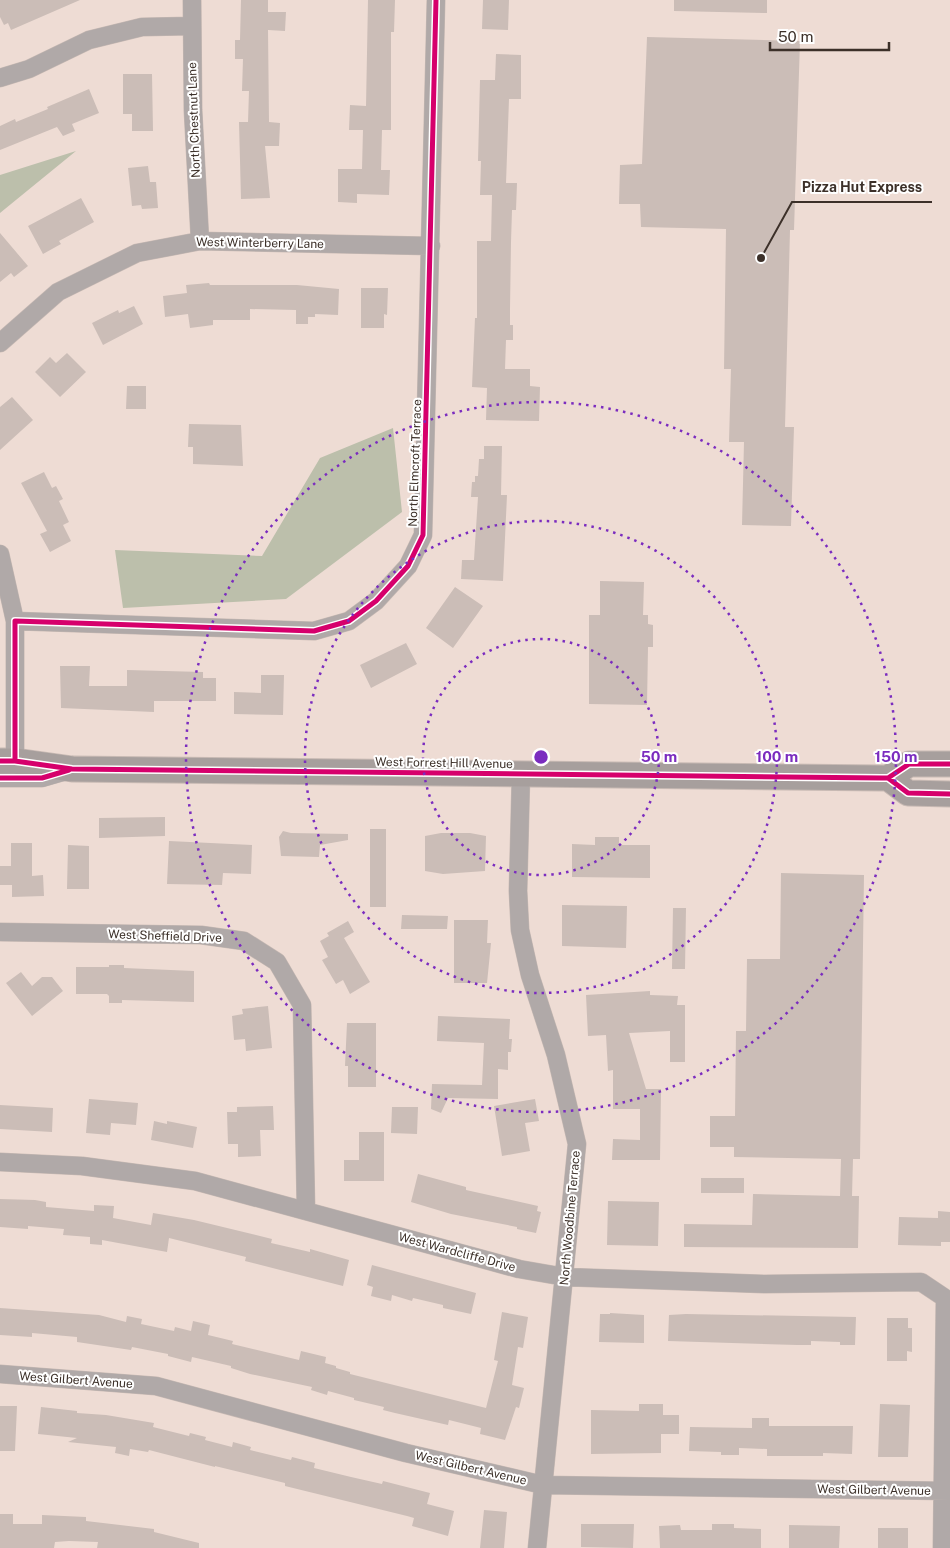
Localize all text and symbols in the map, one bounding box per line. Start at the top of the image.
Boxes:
scale bar [770,20,889,52]
text: 50 m [778,28,813,45]
street label: North Chestnut Lane [185,62,203,178]
callout: Pizza Hut Express [792,173,932,202]
text: Pizza Hut Express [802,179,922,195]
street label: West Winterberry Lane [196,235,324,251]
street label: North Elmcroft Terrace [406,399,424,527]
centre of rings [532,748,550,766]
text: 50 m [641,748,677,765]
text: 100 m [756,748,798,765]
text: 150 m [874,748,918,765]
street label: West Forrest Hill Avenue [375,755,513,771]
street label: West Sheffield Drive [108,927,222,945]
street label: North Woodbine Terrace [557,1150,583,1286]
street label: West Wardcliffe Drive [397,1230,517,1274]
street label: West Gilbert Avenue [19,1369,133,1391]
street label: West Gilbert Avenue [414,1448,528,1488]
street label: West Gilbert Avenue [817,1482,931,1498]

